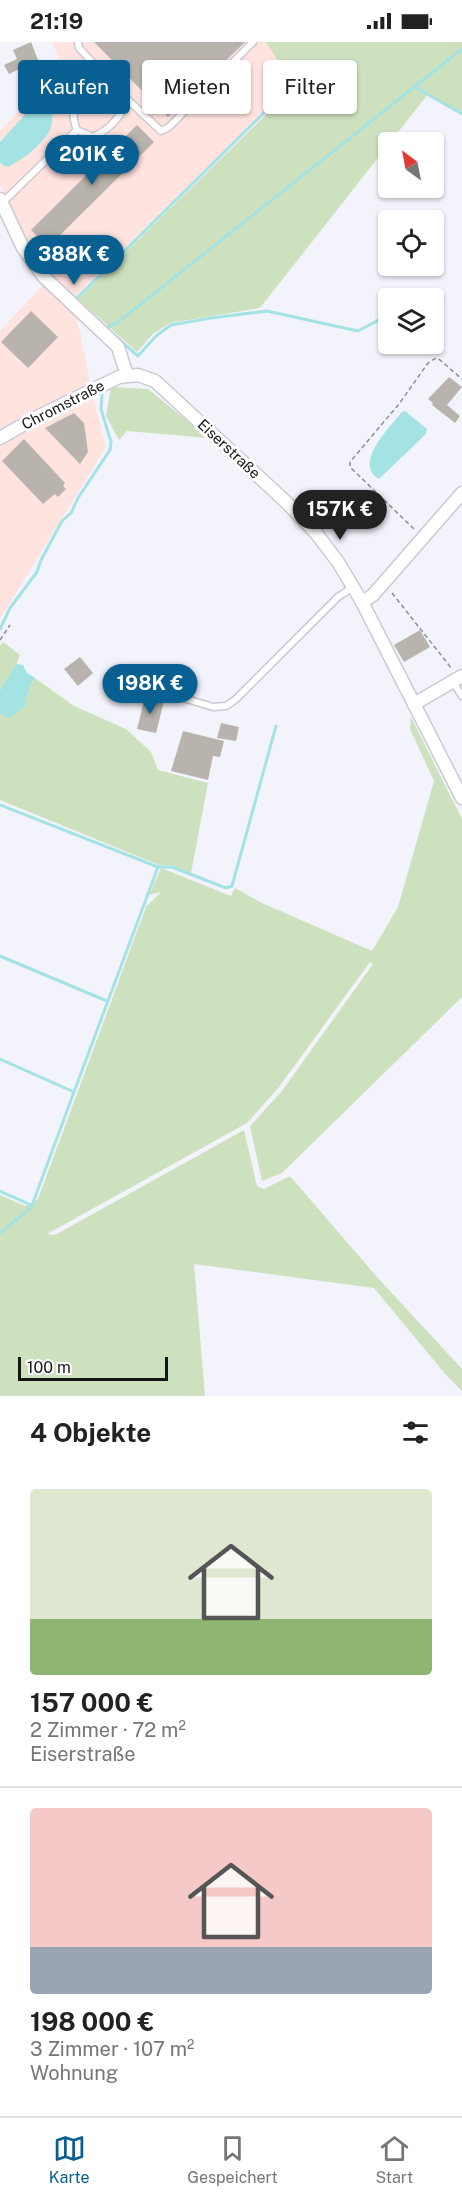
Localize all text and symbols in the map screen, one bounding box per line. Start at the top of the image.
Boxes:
text: 21:19 [30,8,83,34]
chip: Kaufen [18,60,130,114]
chip: Mieten [142,60,251,114]
chip: Filter [263,60,357,114]
north arrow [378,132,444,198]
map controls [378,132,444,354]
pin: 201K € [43,135,141,186]
text: 201K € [59,142,125,166]
button: locate [378,210,444,276]
pin: 388K € [25,235,123,286]
text: 388K € [38,242,110,266]
button: layers [378,288,444,354]
street label: Chromstraße [19,376,107,433]
street label: Eiserstraße [195,415,264,482]
pin: 157K € [291,490,389,541]
text: 157K € [307,497,373,521]
pin: 198K € [101,664,199,715]
text: 198K € [117,671,183,695]
scale bar [18,1354,168,1382]
text: 100 m [27,1358,71,1377]
icon: filters [399,1416,432,1449]
text: 4 Objekte [30,1417,151,1448]
icon: home [177,1528,285,1636]
text: 157 000 € [30,1687,154,1718]
text: 2 Zimmer · 72 m² [30,1718,186,1742]
text: Eiserstraße [30,1742,136,1766]
icon: home [177,1847,285,1955]
text: 198 000 € [30,2006,154,2037]
text: 3 Zimmer · 107 m² [30,2037,194,2061]
text: Wohnung [30,2061,118,2085]
tab: Karte [49,2132,90,2187]
tab: Gespeichert [187,2132,278,2187]
tab: Start [375,2132,413,2187]

